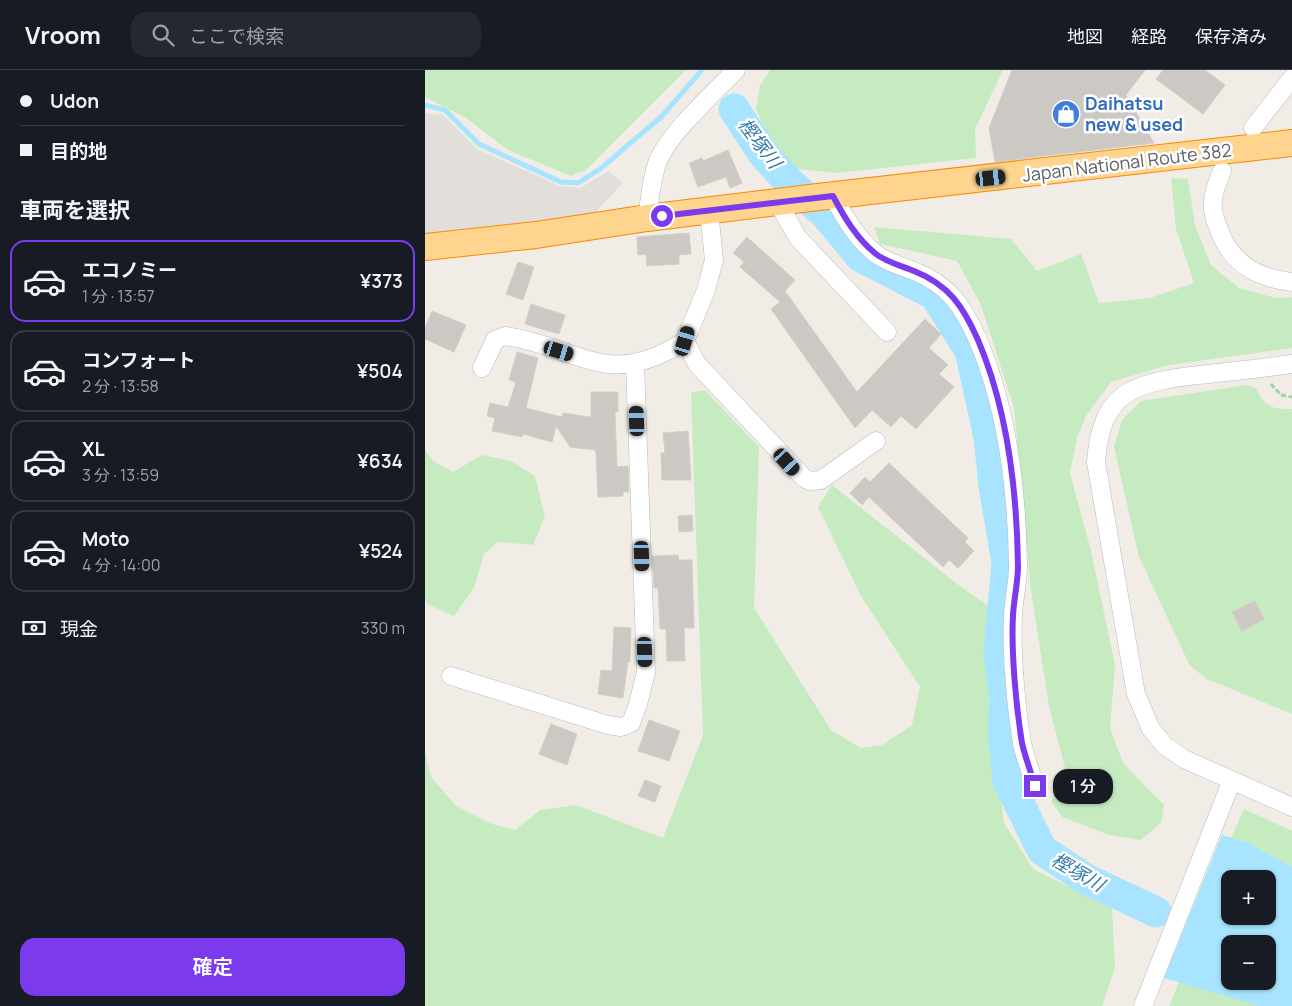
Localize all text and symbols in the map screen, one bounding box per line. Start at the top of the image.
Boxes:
search box [131,12,481,57]
text: Vroom [25,18,101,51]
icon: search [149,21,177,49]
text: ここで検索 [189,23,284,49]
text: 地図 [1067,24,1103,48]
text: 経路 [1131,24,1167,48]
text: 保存済み [1195,24,1267,48]
text: Udon [50,88,99,114]
place label: Daihatsu new & used [1085,91,1183,136]
shop icon: Daihatsu new & used [1051,99,1081,129]
water label: 樫塚川 [732,112,789,175]
street label: Japan National Route 382 [1021,137,1233,187]
text: 目的地 [50,138,107,164]
car [975,169,1006,187]
text: 車両を選択 [20,195,130,225]
route start [651,205,673,227]
text: エコノミー [82,257,177,283]
icon: car [22,259,67,304]
text: ¥373 [360,268,403,294]
text: 1 分 · 13:57 [82,285,155,307]
car [673,324,696,358]
car [542,339,575,363]
text: コンフォート [82,347,195,373]
icon: car [22,349,67,394]
text: ¥504 [357,358,403,384]
text: 2 分 · 13:58 [82,375,159,397]
car [628,406,645,436]
text: XL [82,436,105,462]
icon: car [22,439,67,484]
car [771,446,802,478]
text: ¥634 [358,448,403,474]
text: 3 分 · 13:59 [82,464,159,486]
text: Moto [82,526,129,552]
icon: car [22,529,67,574]
text: ¥524 [359,538,403,564]
car [633,541,650,571]
text: 4 分 · 14:00 [82,554,161,576]
icon: cash [20,614,48,642]
text: 現金 [60,616,98,642]
text: 330 m [361,617,405,639]
car [636,637,653,667]
callout: 1 分 [1053,768,1113,804]
route end [1024,775,1046,797]
text: 1 分 [1070,775,1096,797]
water label: 樫塚川 [1047,846,1111,899]
map controls [1221,870,1276,990]
button: + [1221,870,1276,925]
button: − [1221,935,1276,990]
button: 確定 [20,938,405,996]

